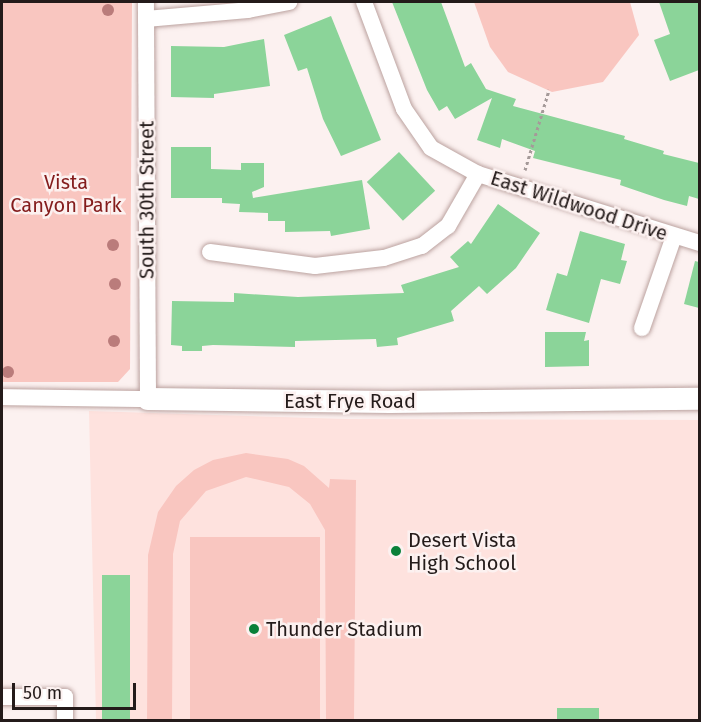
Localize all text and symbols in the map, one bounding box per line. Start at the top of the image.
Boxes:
street label: South 30th Street [135,121,159,279]
street label: East Wildwood Drive [487,166,671,246]
park label: Vista Canyon Park [10,170,122,217]
street label: East Frye Road [284,389,416,413]
place label: Desert Vista High School [408,528,516,575]
marker: Desert Vista High School [389,544,403,558]
place label: Thunder Stadium [266,617,423,641]
marker: Thunder Stadium [247,622,261,636]
scale bar [15,671,140,709]
text: 50 m [23,682,62,704]

